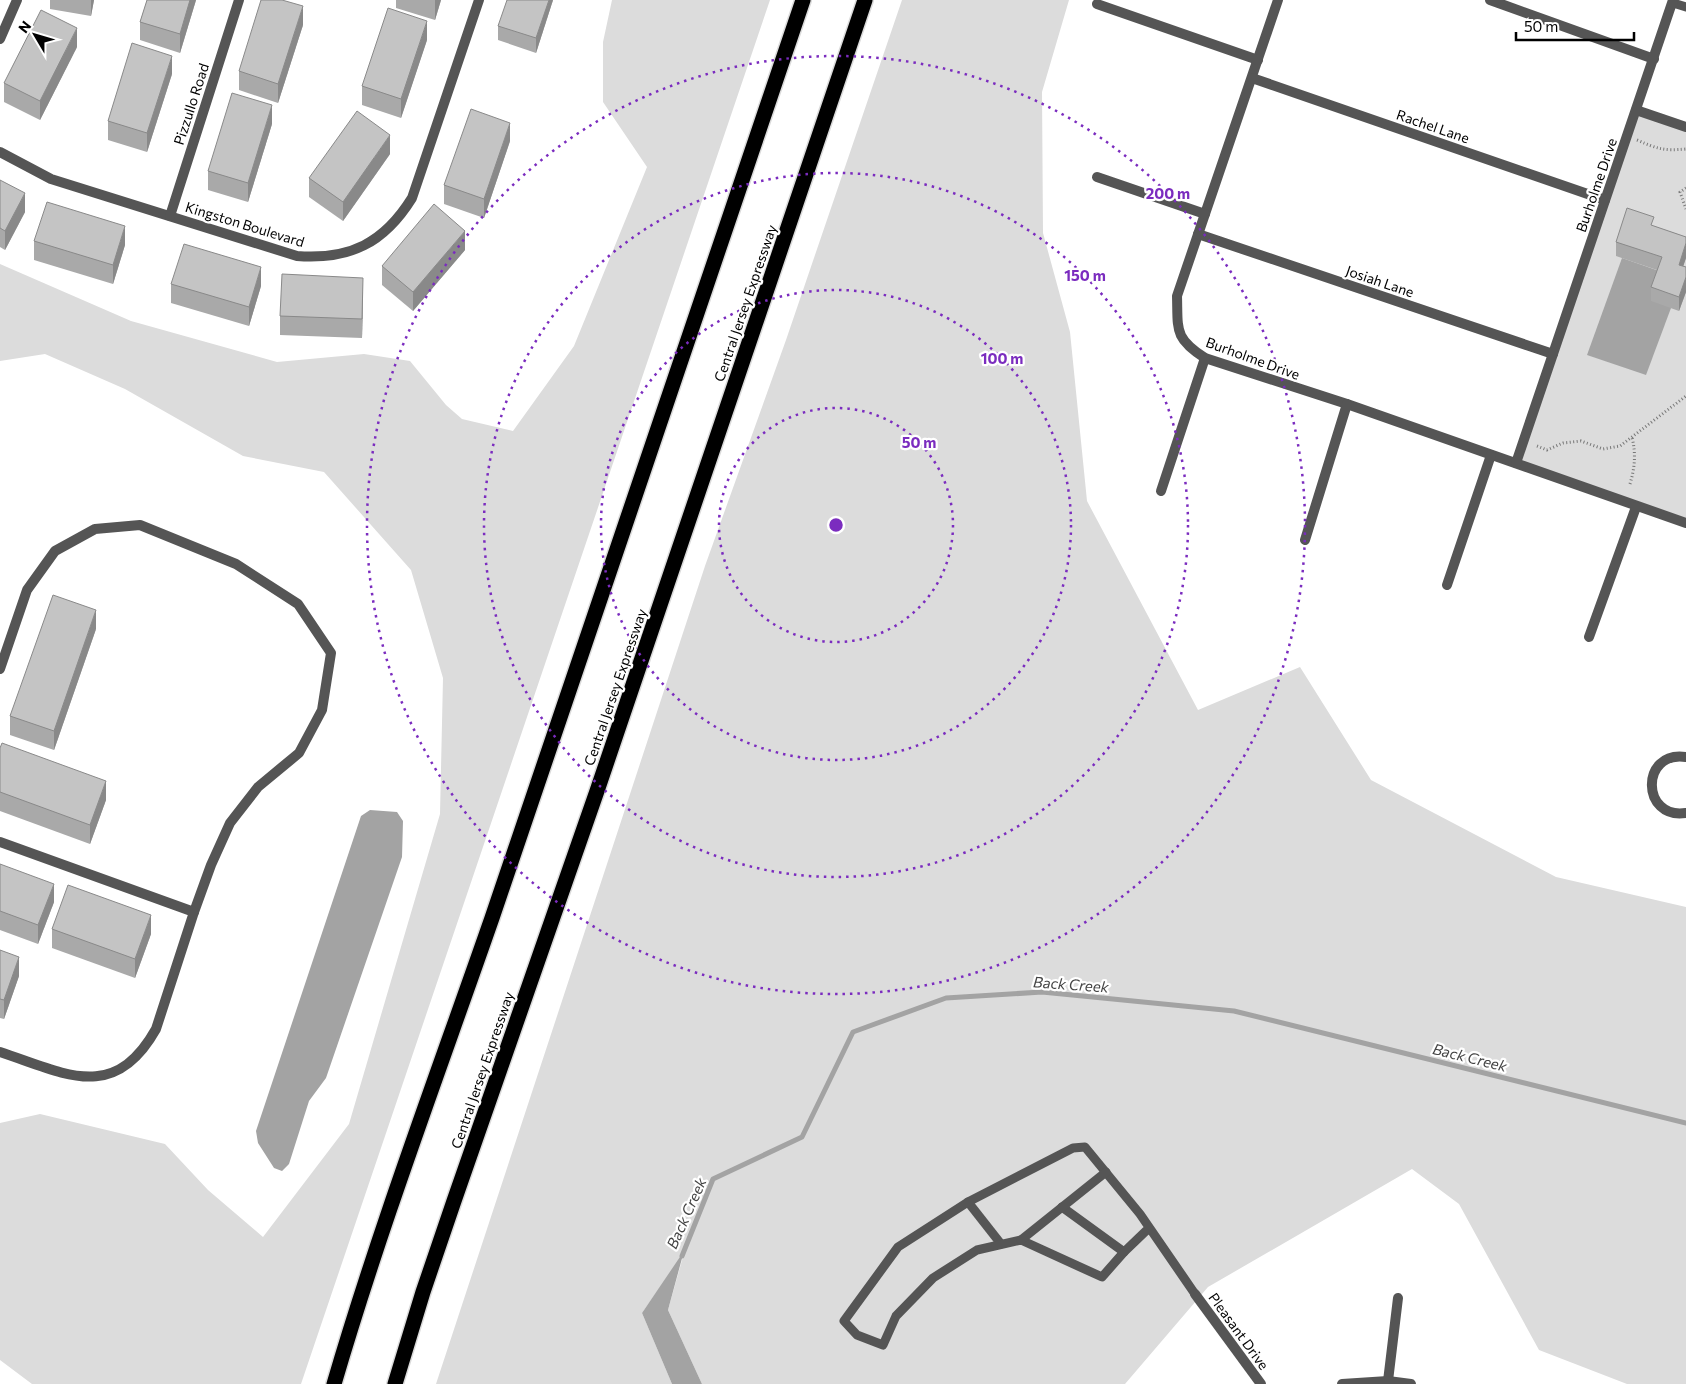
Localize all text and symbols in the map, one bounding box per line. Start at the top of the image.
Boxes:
north arrow [10,10,60,60]
scale bar [1516,10,1634,42]
text: N [14,17,34,36]
text: 50 m [1524,17,1558,35]
street label: Pizzullo Road [170,61,212,147]
street label: Rachel Lane [1394,106,1472,146]
street label: Burholme Drive [1572,136,1620,234]
text: 200 m [1146,184,1190,202]
street label: Kingston Boulevard [183,198,307,250]
street label: Central Jersey Expressway [710,222,780,384]
street label: Josiah Lane [1344,261,1416,301]
text: 150 m [1064,266,1106,284]
street label: Burholme Drive [1204,333,1302,383]
text: 100 m [981,349,1023,367]
text: 50 m [902,433,936,451]
centre of rings [827,516,845,534]
street label: Central Jersey Expressway [580,606,650,768]
water label: Back Creek [1033,972,1110,996]
street label: Central Jersey Expressway [447,989,517,1151]
water label: Back Creek [1431,1039,1510,1075]
water label: Back Creek [662,1174,710,1251]
street label: Pleasant Drive [1205,1289,1273,1373]

